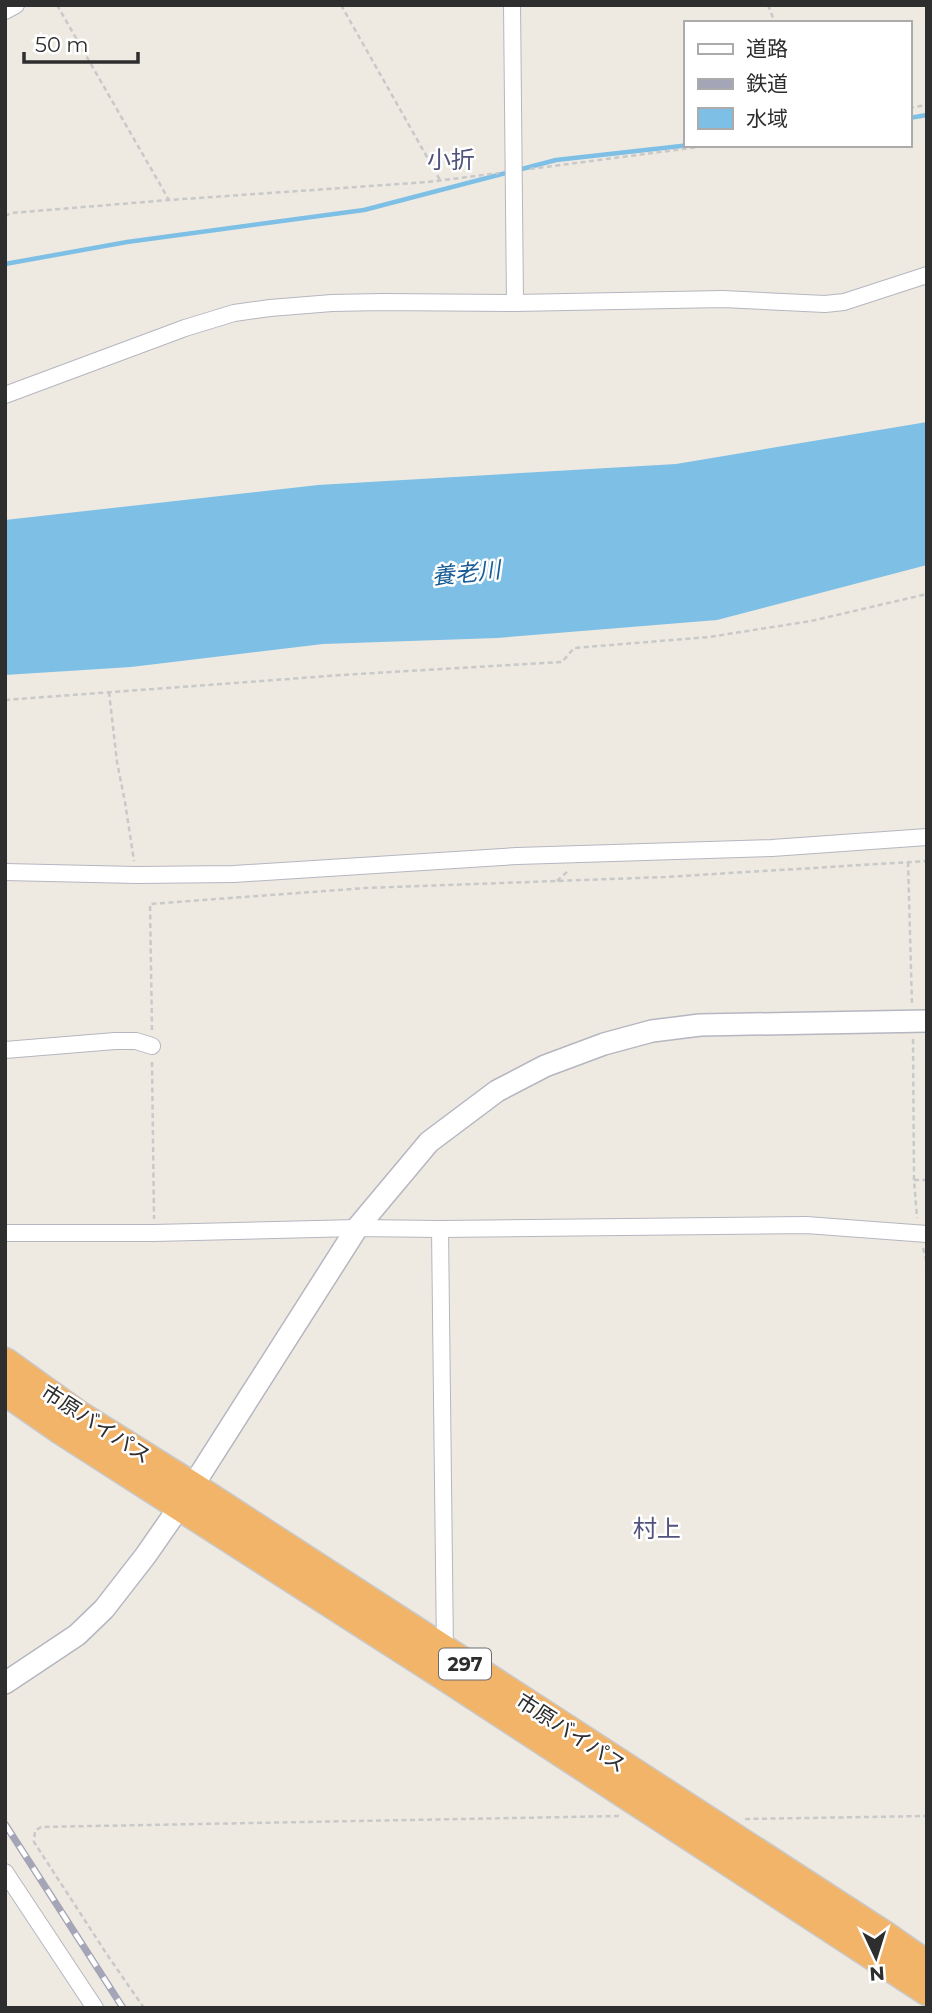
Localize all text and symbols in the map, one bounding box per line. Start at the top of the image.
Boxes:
scale bar [24,21,138,65]
legend [684,21,911,147]
text: 50 m [35,32,89,57]
text: 道路 [746,36,788,61]
text: 鉄道 [746,71,788,96]
text: 水域 [746,106,788,131]
district label: 小折 [427,145,475,174]
water label: 養老川 [430,555,505,591]
street label: 市原バイパス [37,1379,156,1468]
district label: 村上 [633,1514,681,1543]
road number: 297 [439,1648,491,1680]
street label: 市原バイパス [512,1688,631,1777]
north arrow [841,1922,911,1992]
text: N [869,1961,886,1985]

